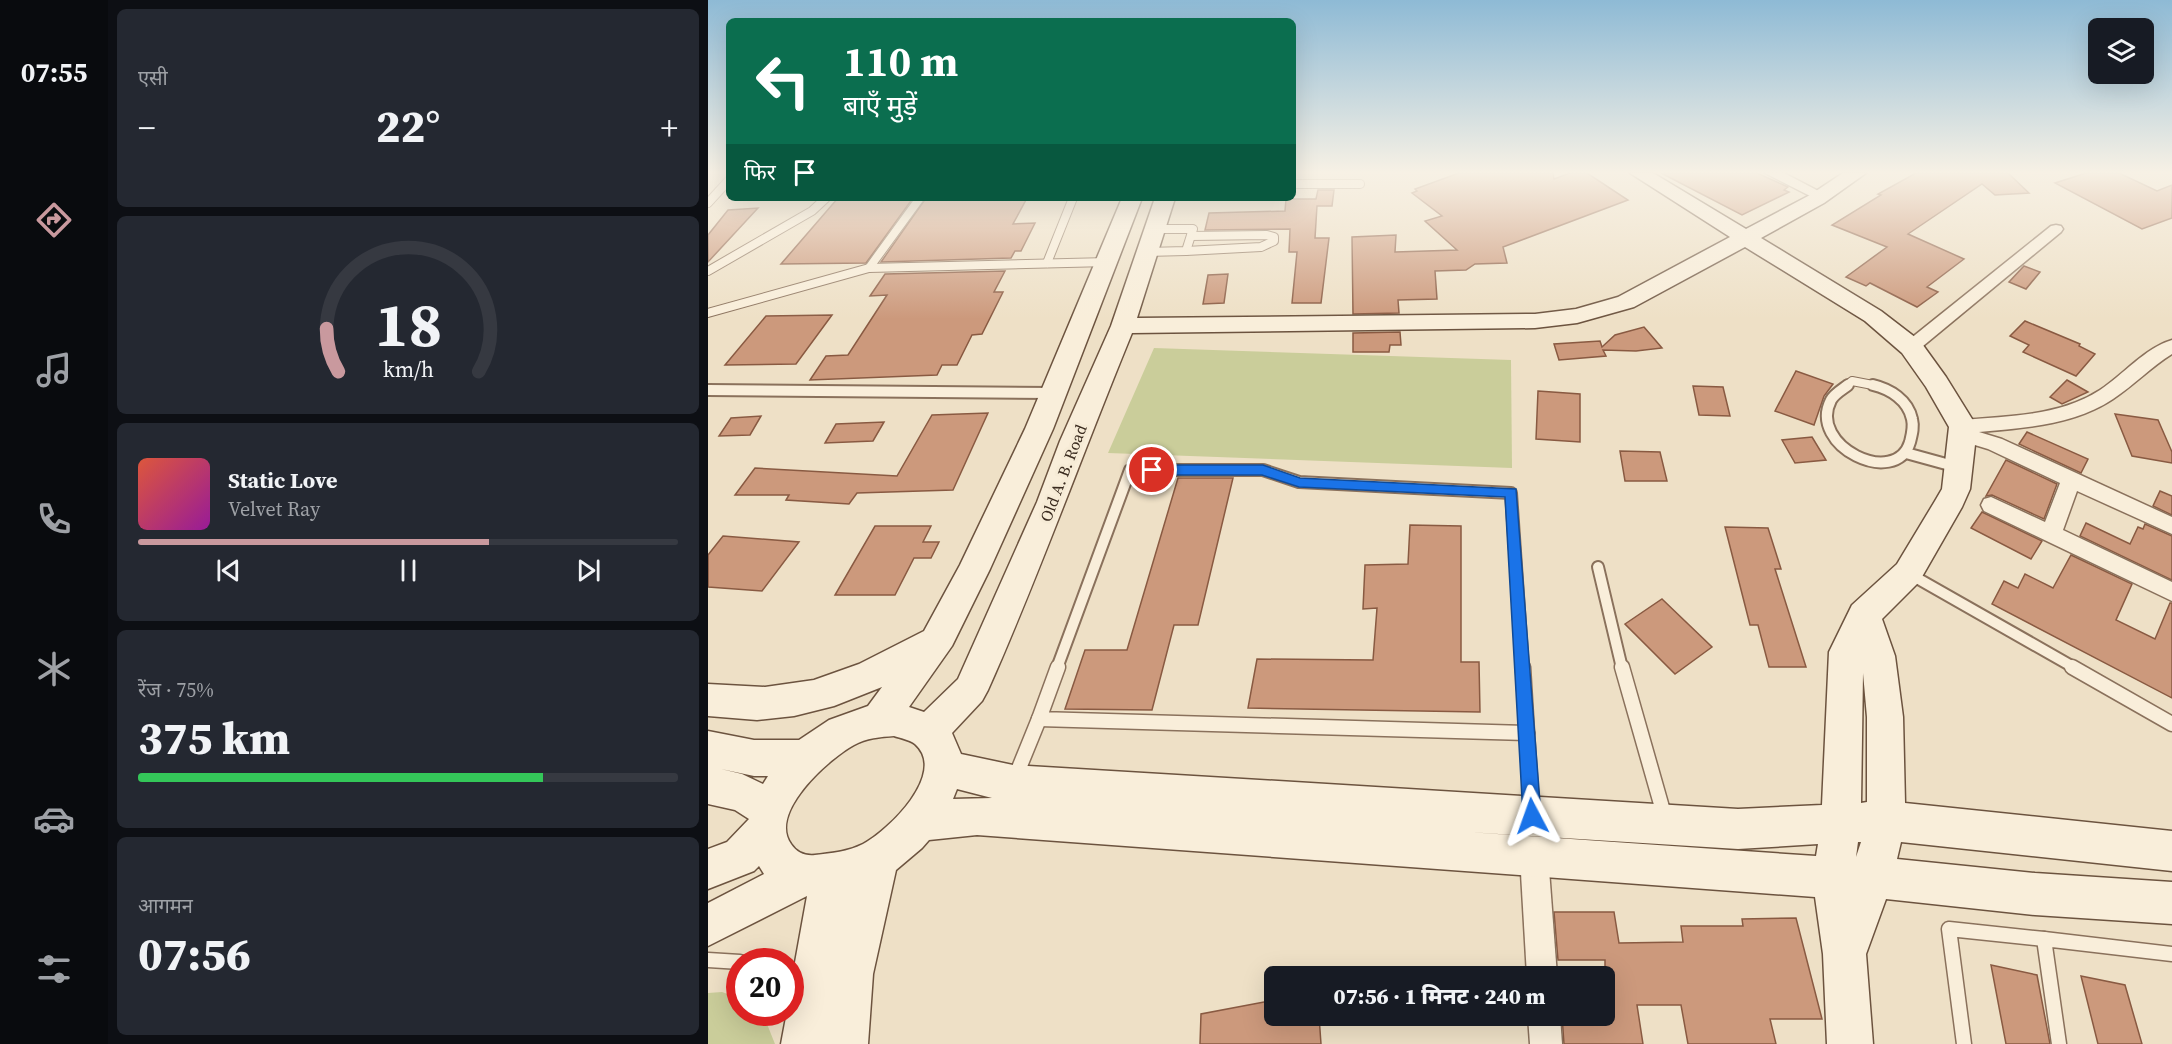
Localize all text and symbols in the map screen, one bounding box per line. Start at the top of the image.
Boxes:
map controls [2088,18,2154,84]
button: layers [2088,18,2154,84]
text: 110 m [843,32,958,90]
icon: left [744,42,822,120]
text: 07:55 [21,54,87,91]
text: एसी [138,64,168,92]
text: बाएँ मुड़ें [843,87,917,124]
text: 22° [376,95,440,157]
text: − [138,105,156,150]
text: + [660,105,678,150]
icon: arrive [788,156,821,189]
text: फिर [744,157,776,187]
icon: directions [33,199,75,241]
text: 18 [374,281,442,367]
icon: music [33,349,75,391]
text: km/h [382,355,434,384]
street label: Old A. B. Road [1034,421,1092,525]
pin [1126,444,1177,495]
icon: arrive [1135,453,1168,486]
text: Static Love [228,465,338,495]
text: Velvet Ray [228,495,320,523]
icon: phone [33,498,75,540]
icon: previous [212,554,245,587]
icon: pause [392,554,425,587]
icon: next [572,554,605,587]
icon: climate [33,648,75,690]
text: रेंज · 75% [138,676,214,704]
text: 375 km [138,707,290,769]
position arrow [1500,784,1564,848]
icon: car [33,798,75,840]
text: आगमन [138,892,193,920]
text: 07:56 [138,923,251,985]
icon: filters [33,948,75,990]
speed limit sign: 20 [726,948,804,1026]
text: 07:56 · 1 मिनट · 240 m [1334,981,1545,1011]

